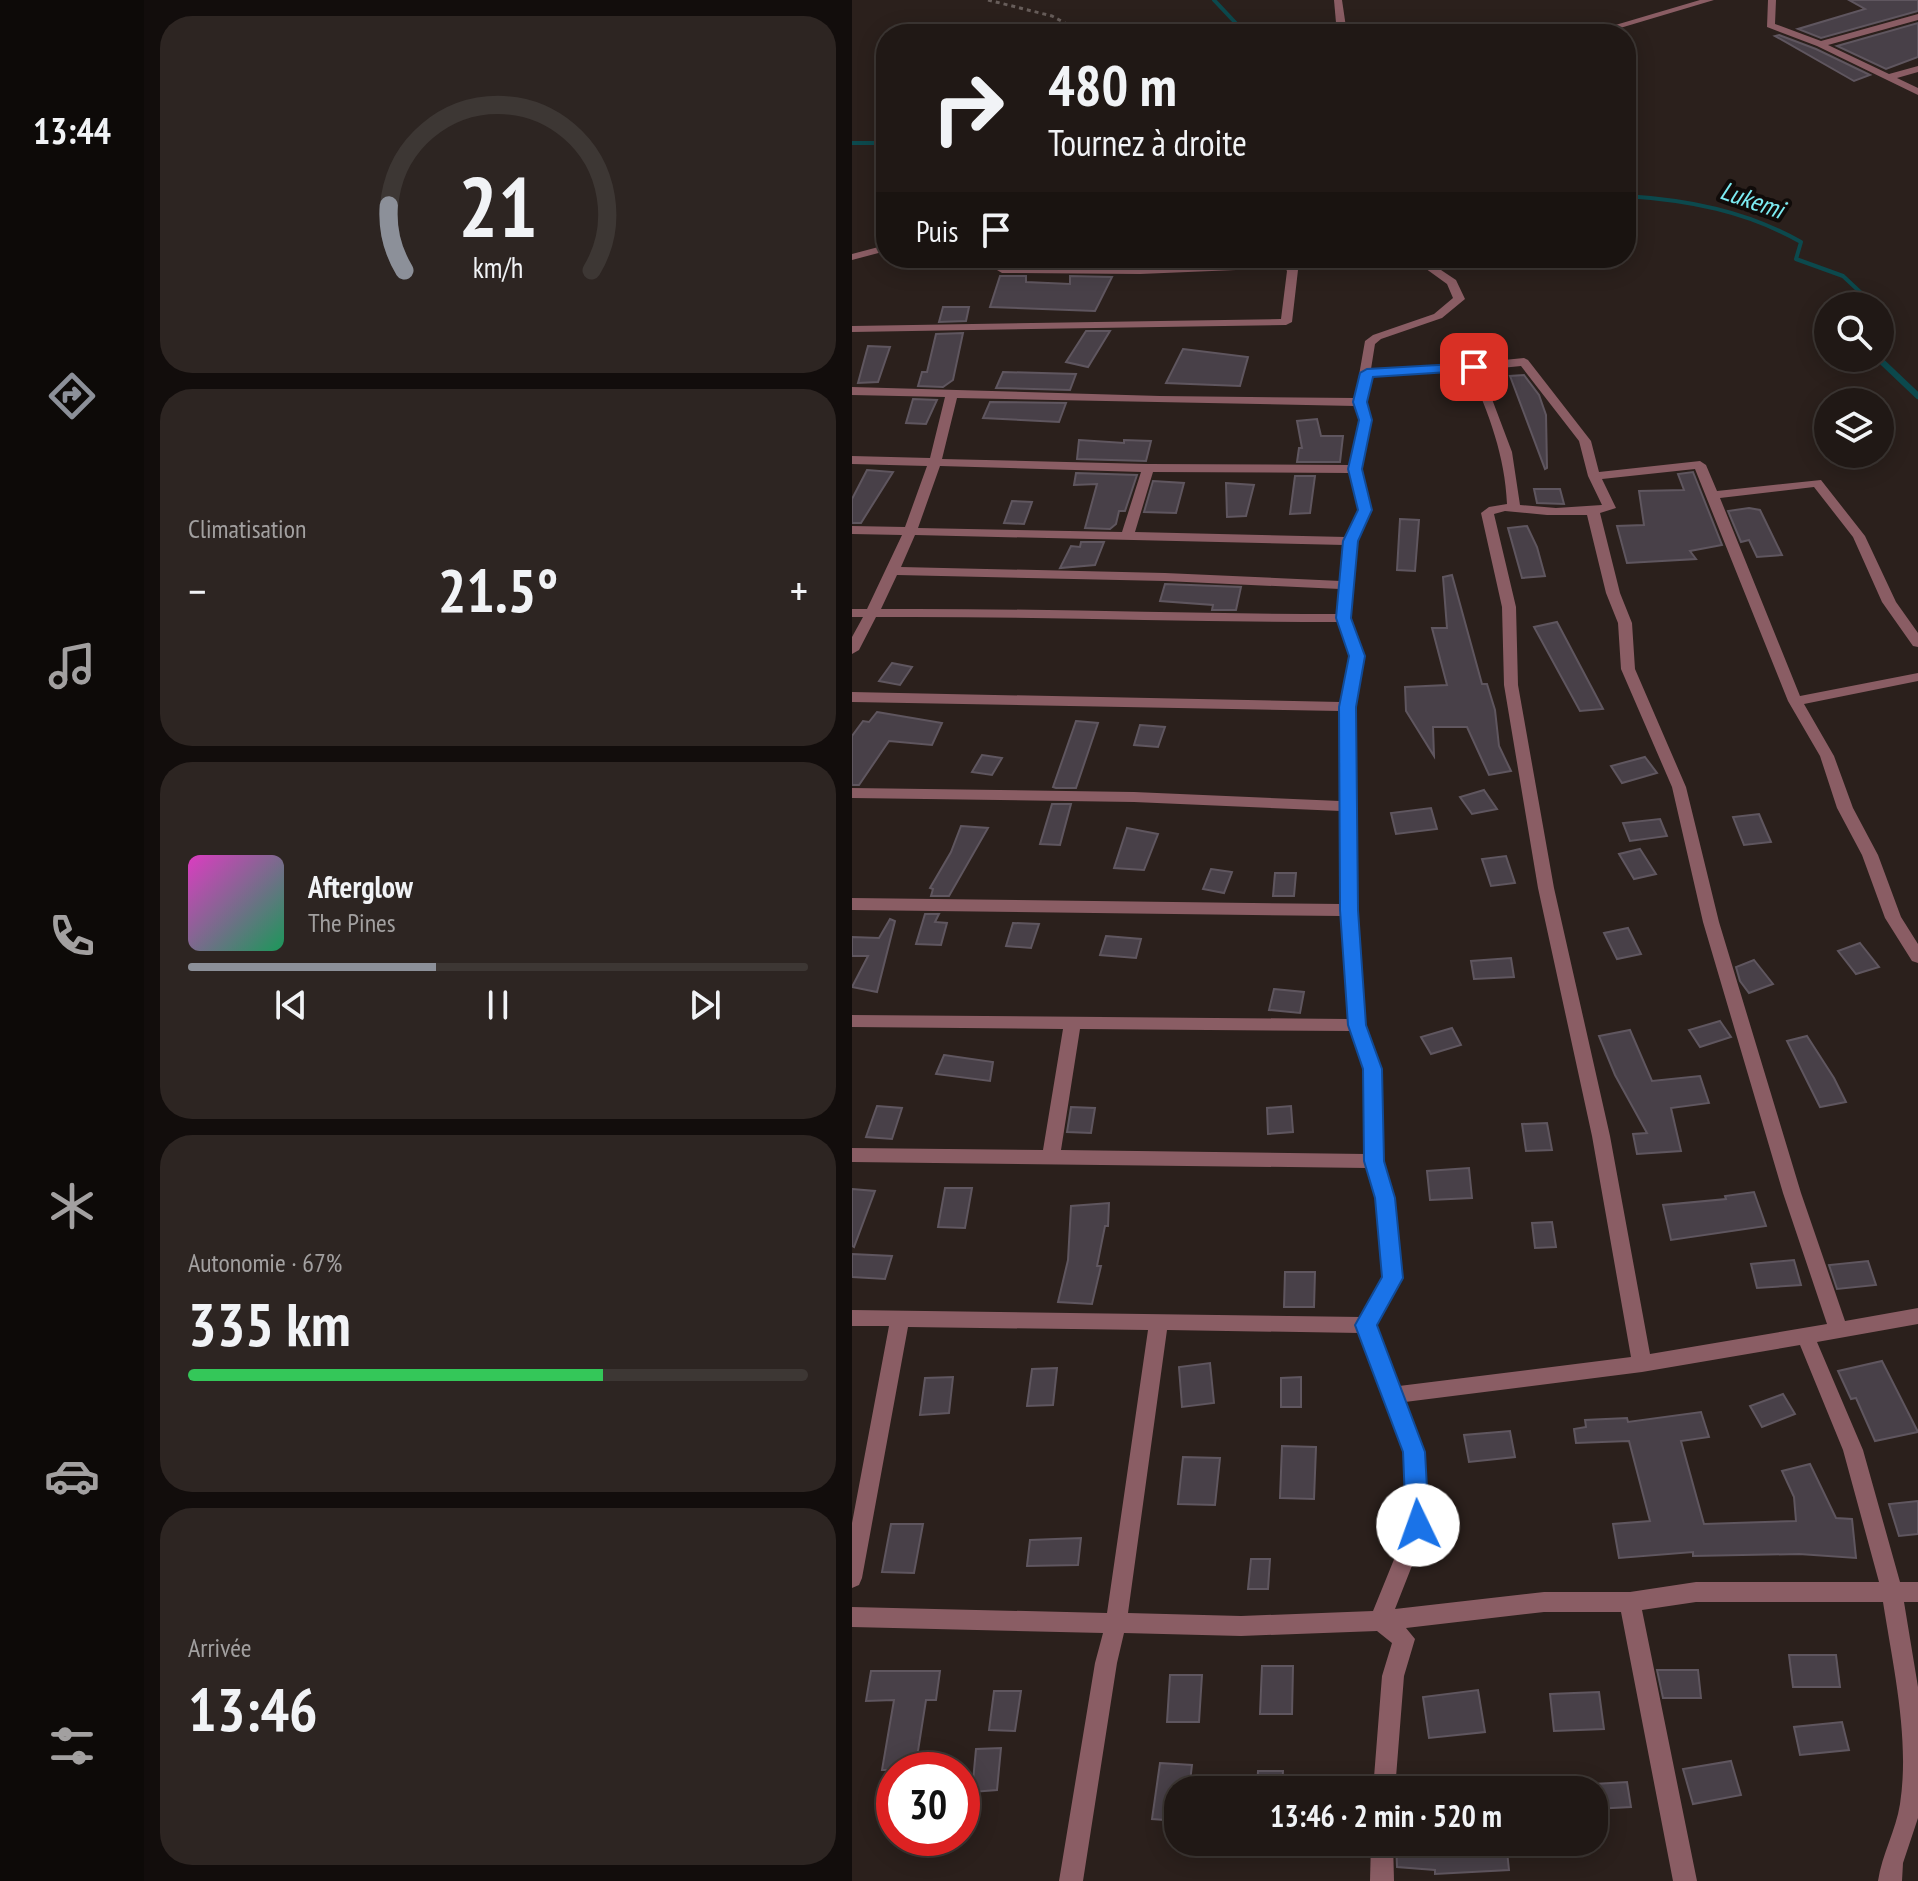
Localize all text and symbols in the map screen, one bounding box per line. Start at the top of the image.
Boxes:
text: 480 m [1048,49,1177,121]
icon: right [916,56,1020,160]
text: 13:44 [33,107,111,154]
text: Tournez à droite [1048,119,1247,166]
text: 21 [458,151,538,259]
water label: Lukemi [1716,173,1791,227]
icon: arrive [974,208,1018,252]
text: Puis [916,211,958,250]
text: km/h [473,249,523,286]
map controls [1814,292,1894,468]
button: search [1814,292,1894,372]
pin [1440,333,1508,401]
icon: arrive [1452,345,1496,389]
icon: directions [44,368,100,424]
button: layers [1814,388,1894,468]
text: Climatisation [188,512,306,545]
text: 21.5° [438,551,558,629]
text: − [188,562,206,619]
text: + [790,562,808,619]
icon: music [44,638,100,694]
text: Afterglow [308,867,413,906]
text: The Pines [308,906,396,939]
icon: phone [44,908,100,964]
icon: previous [269,983,313,1027]
icon: pause [476,983,520,1027]
icon: next [683,983,727,1027]
icon: climate [44,1178,100,1234]
text: Autonomie · 67% [188,1246,342,1279]
text: 335 km [188,1285,351,1363]
icon: car [44,1448,100,1504]
position arrow [1376,1483,1460,1567]
text: Arrivée [188,1631,252,1664]
text: 13:46 [188,1670,318,1748]
icon: filters [44,1718,100,1774]
speed limit sign: 30 [876,1752,980,1856]
text: 13:46 · 2 min · 520 m [1270,1796,1502,1835]

